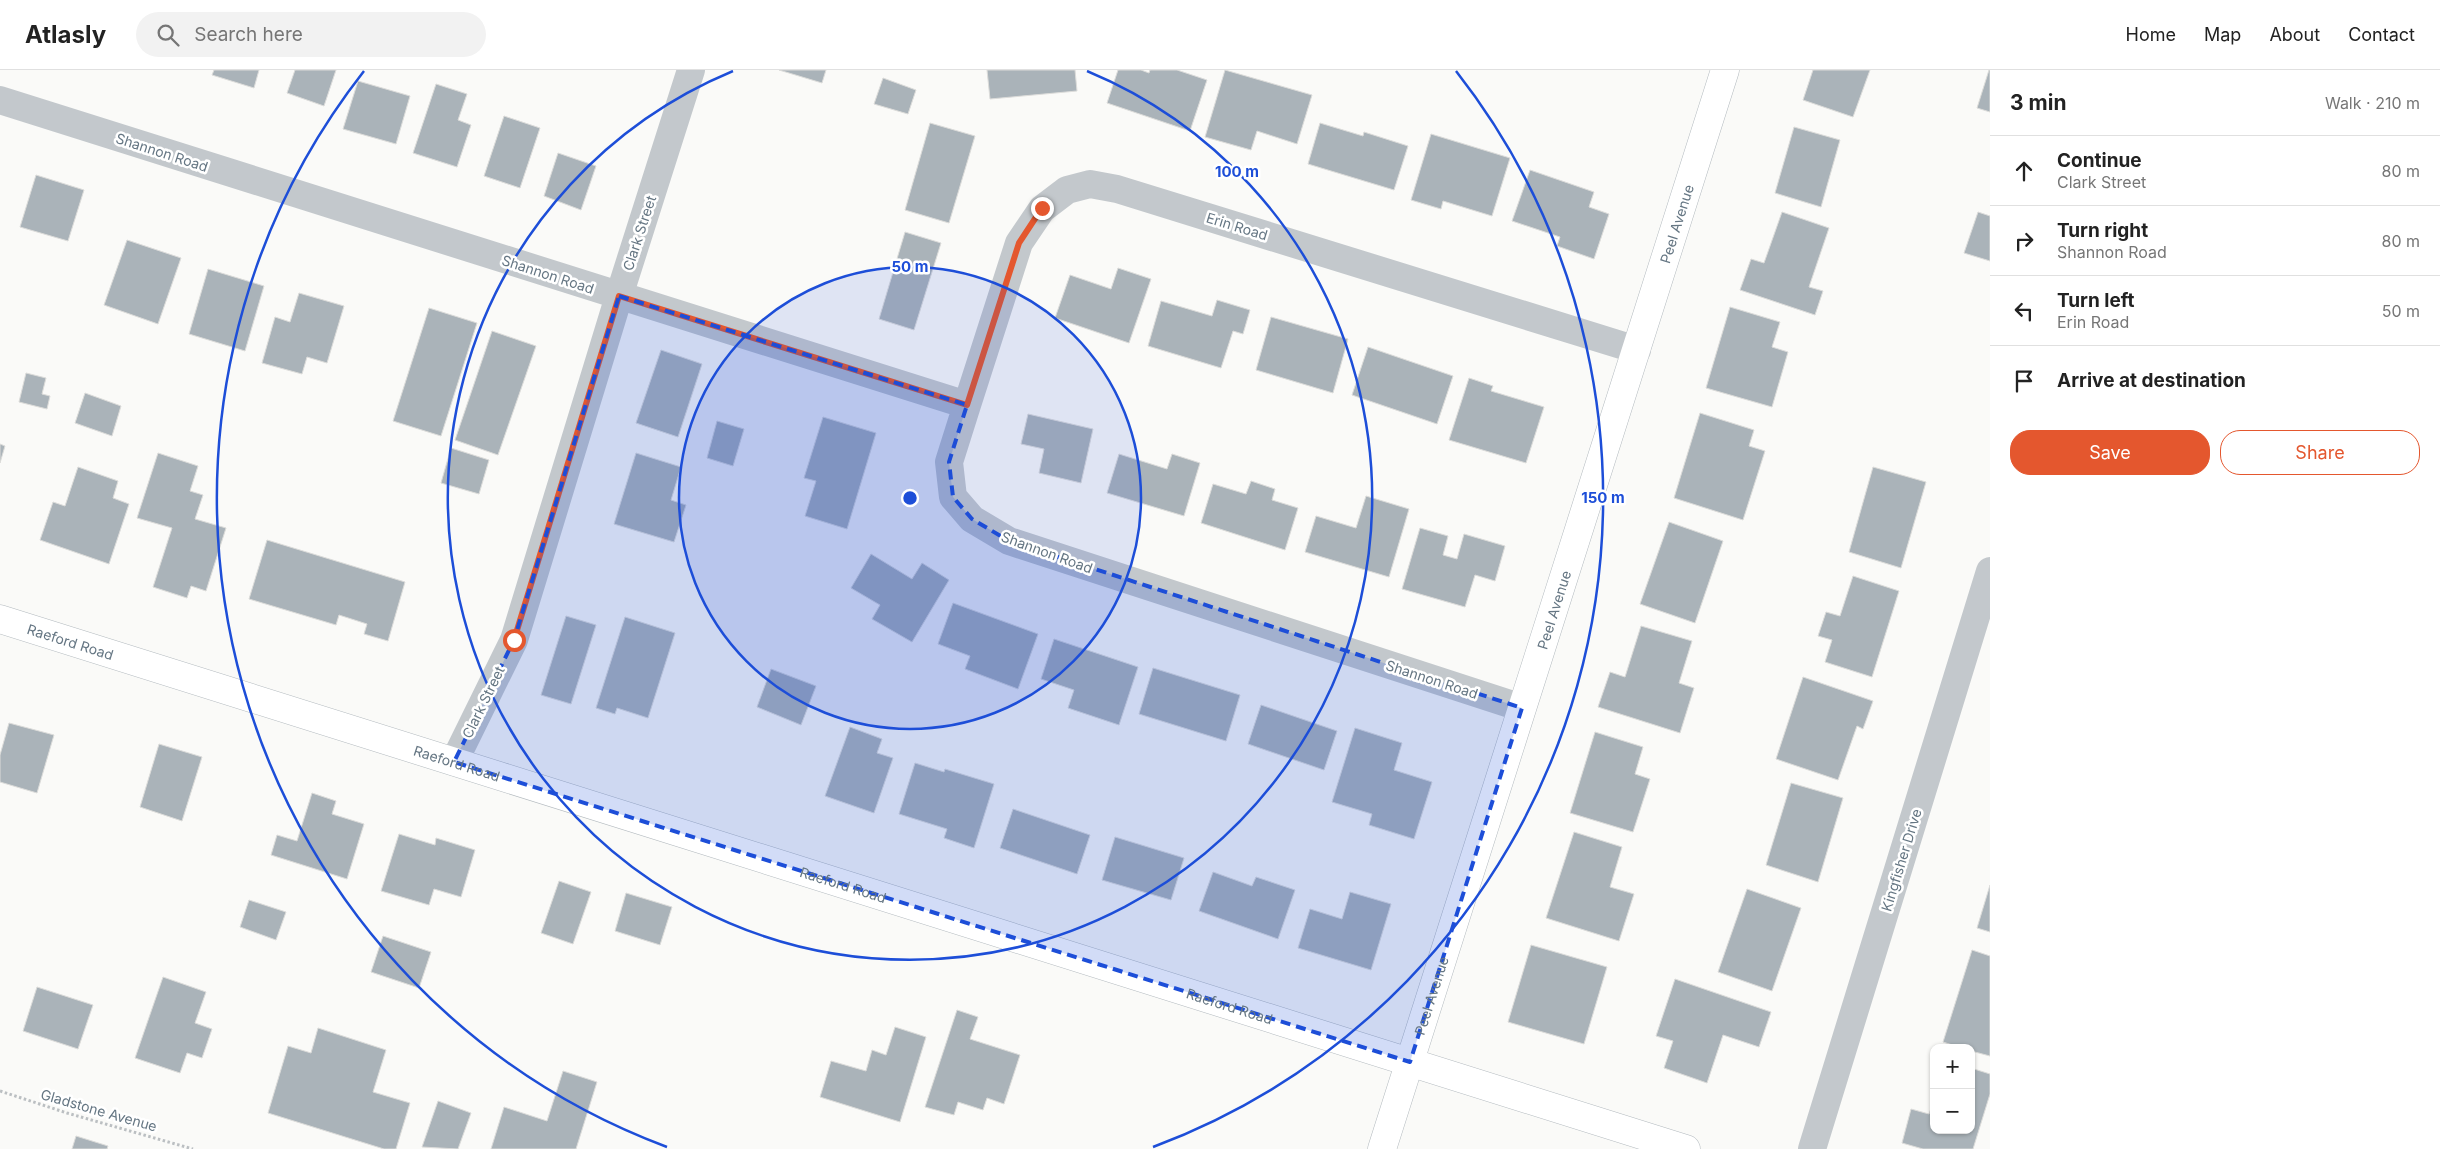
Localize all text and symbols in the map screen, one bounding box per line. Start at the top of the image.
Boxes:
search box [136,12,486,57]
text: Atlasly [25,20,106,49]
icon: search [154,21,182,49]
text: Search here [194,23,303,46]
text: Home [2126,24,2176,45]
text: Map [2204,24,2241,45]
text: About [2269,24,2320,45]
text: Contact [2348,24,2415,45]
text: 3 min [2010,90,2066,115]
text: Walk · 210 m [2325,93,2420,113]
street label: Shannon Road [114,129,210,175]
text: Continue [2057,149,2142,172]
icon: ahead [2010,157,2038,185]
text: 80 m [2381,161,2420,181]
text: 100 m [1215,162,1259,181]
text: Clark Street [2057,172,2146,192]
street label: Peel Avenue [1656,182,1697,265]
street label: Clark Street [619,193,659,273]
route end [1031,197,1054,220]
street label: Erin Road [1204,209,1270,243]
text: Turn right [2057,219,2148,242]
icon: right [2010,227,2038,255]
text: 80 m [2381,231,2420,251]
text: Shannon Road [2057,242,2167,262]
street label: Shannon Road [500,251,596,297]
text: 50 m [892,257,928,276]
text: Turn left [2057,289,2135,312]
icon: left [2010,297,2038,325]
text: 50 m [2382,301,2420,321]
text: Erin Road [2057,312,2129,332]
icon: arrive [2010,367,2038,395]
text: Arrive at destination [2057,369,2246,392]
button: Save [2010,430,2210,475]
button: Share [2220,430,2420,475]
text: 150 m [1581,488,1625,507]
centre of rings [901,489,919,507]
street label: Shannon Road [999,528,1095,576]
street label: Peel Avenue [1533,568,1574,651]
street label: Raeford Road [25,620,116,663]
route start [503,629,526,652]
street label: Shannon Road [1384,656,1480,702]
street label: Clark Street [458,663,508,741]
street label: Raeford Road [412,741,502,784]
street label: Kingfisher Drive [1877,807,1925,913]
street label: Raeford Road [798,863,889,906]
street label: Peel Avenue [1410,954,1451,1037]
street label: Raeford Road [1184,984,1275,1027]
map controls [1930,1044,1975,1134]
button: + [1930,1044,1975,1089]
street label: Gladstone Avenue [39,1085,159,1135]
button: − [1930,1089,1975,1134]

